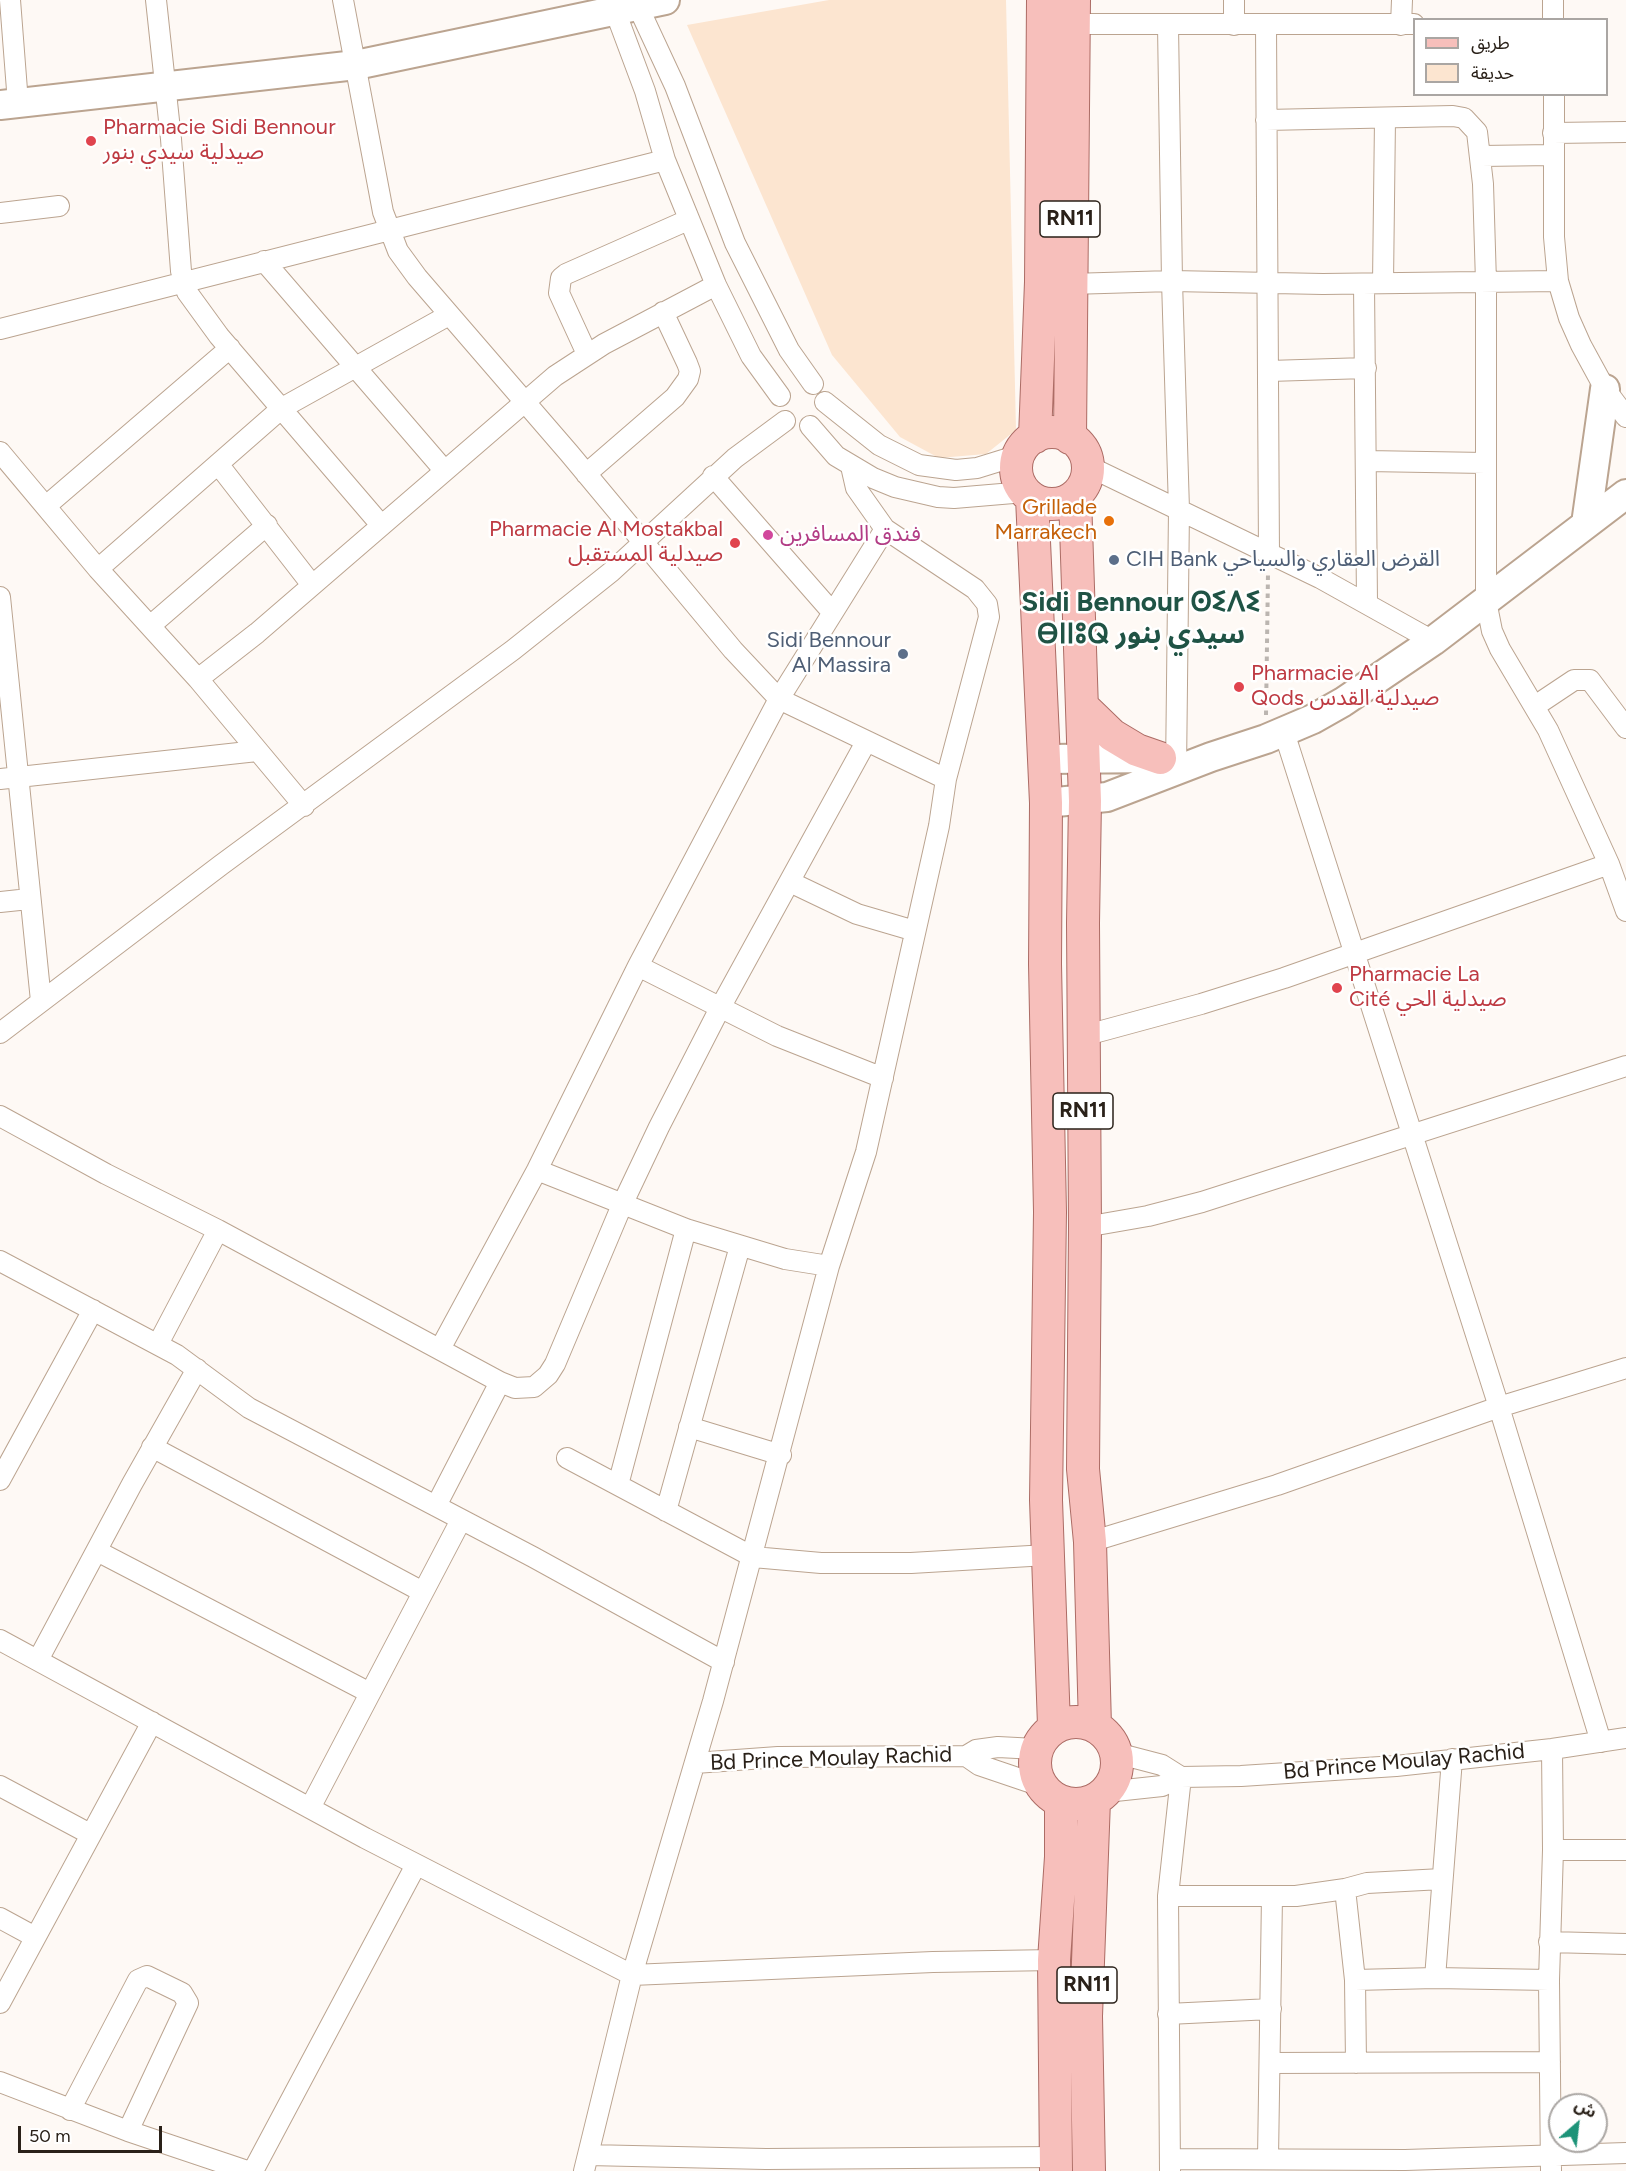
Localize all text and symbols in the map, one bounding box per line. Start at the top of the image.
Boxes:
legend [1413,18,1608,96]
text: طريق [1471,32,1510,54]
text: حديقة [1471,62,1514,84]
place label: Pharmacie Sidi Bennour صيدلية سيدي بنور [103,115,336,166]
marker: Pharmacie Sidi Bennour صيدلية سيدي بنور [84,134,98,148]
road number: RN11 [1040,201,1100,237]
place label: Grillade Marrakech [994,495,1097,546]
marker: Grillade Marrakech [1102,514,1116,528]
place label: Pharmacie Al Mostakbal صيدلية المستقبل [489,517,723,568]
place label: فندق المسافرين [780,522,921,548]
marker: فندق المسافرين [761,528,775,542]
marker: Pharmacie Al Mostakbal صيدلية المستقبل [728,536,742,550]
place label: CIH Bank القرض العقاري والسياحي [1126,547,1440,573]
marker: CIH Bank القرض العقاري والسياحي [1107,553,1121,567]
district label: Sidi Bennour ⵙⵉⴷⵉ ⴱⵏⵏⵓⵕ سيدي بنور [1021,586,1261,652]
place label: Sidi Bennour Al Massira [766,628,891,680]
marker: Sidi Bennour Al Massira [896,647,910,661]
place label: Pharmacie Al Qods صيدلية القدس [1251,661,1439,712]
marker: Pharmacie Al Qods صيدلية القدس [1232,680,1246,694]
place label: Pharmacie La Cité صيدلية الحي [1349,962,1507,1014]
marker: Pharmacie La Cité صيدلية الحي [1330,981,1344,995]
road number: RN11 [1053,1093,1113,1129]
street label: Bd Prince Moulay Rachid [1282,1738,1526,1786]
street label: Bd Prince Moulay Rachid [709,1742,953,1776]
road number: RN11 [1057,1967,1117,2003]
north arrow [1548,2093,1608,2153]
text: ش [1572,2095,1600,2122]
scale bar [21,2114,165,2152]
text: 50 m [29,2125,71,2147]

